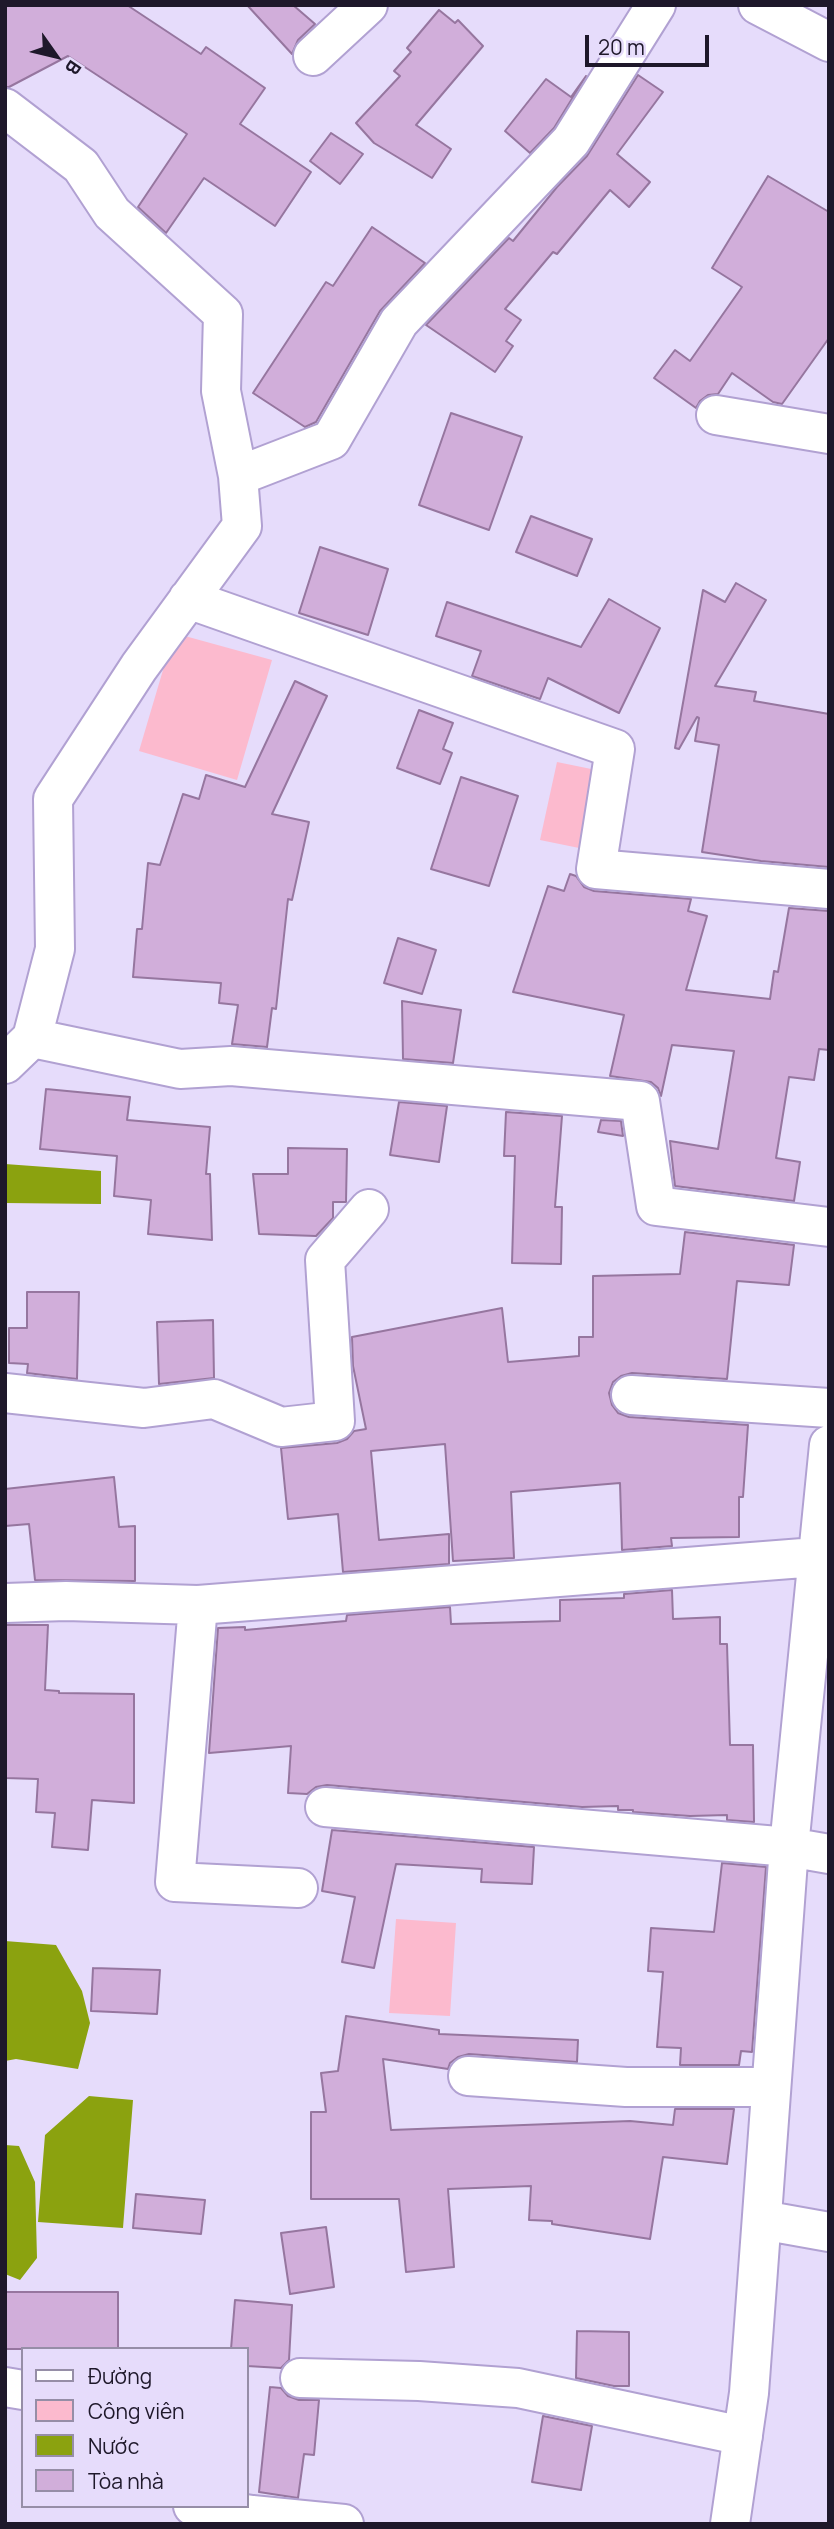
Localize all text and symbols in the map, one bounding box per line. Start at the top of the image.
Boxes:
north arrow [21,21,91,91]
scale bar [589,21,713,65]
text: 20 m [598,33,645,61]
text: B [59,55,88,80]
legend [21,2347,248,2508]
text: Đường [88,2362,152,2390]
text: Công viên [88,2397,185,2425]
text: Nước [88,2432,139,2460]
text: Tòa nhà [88,2467,164,2495]

